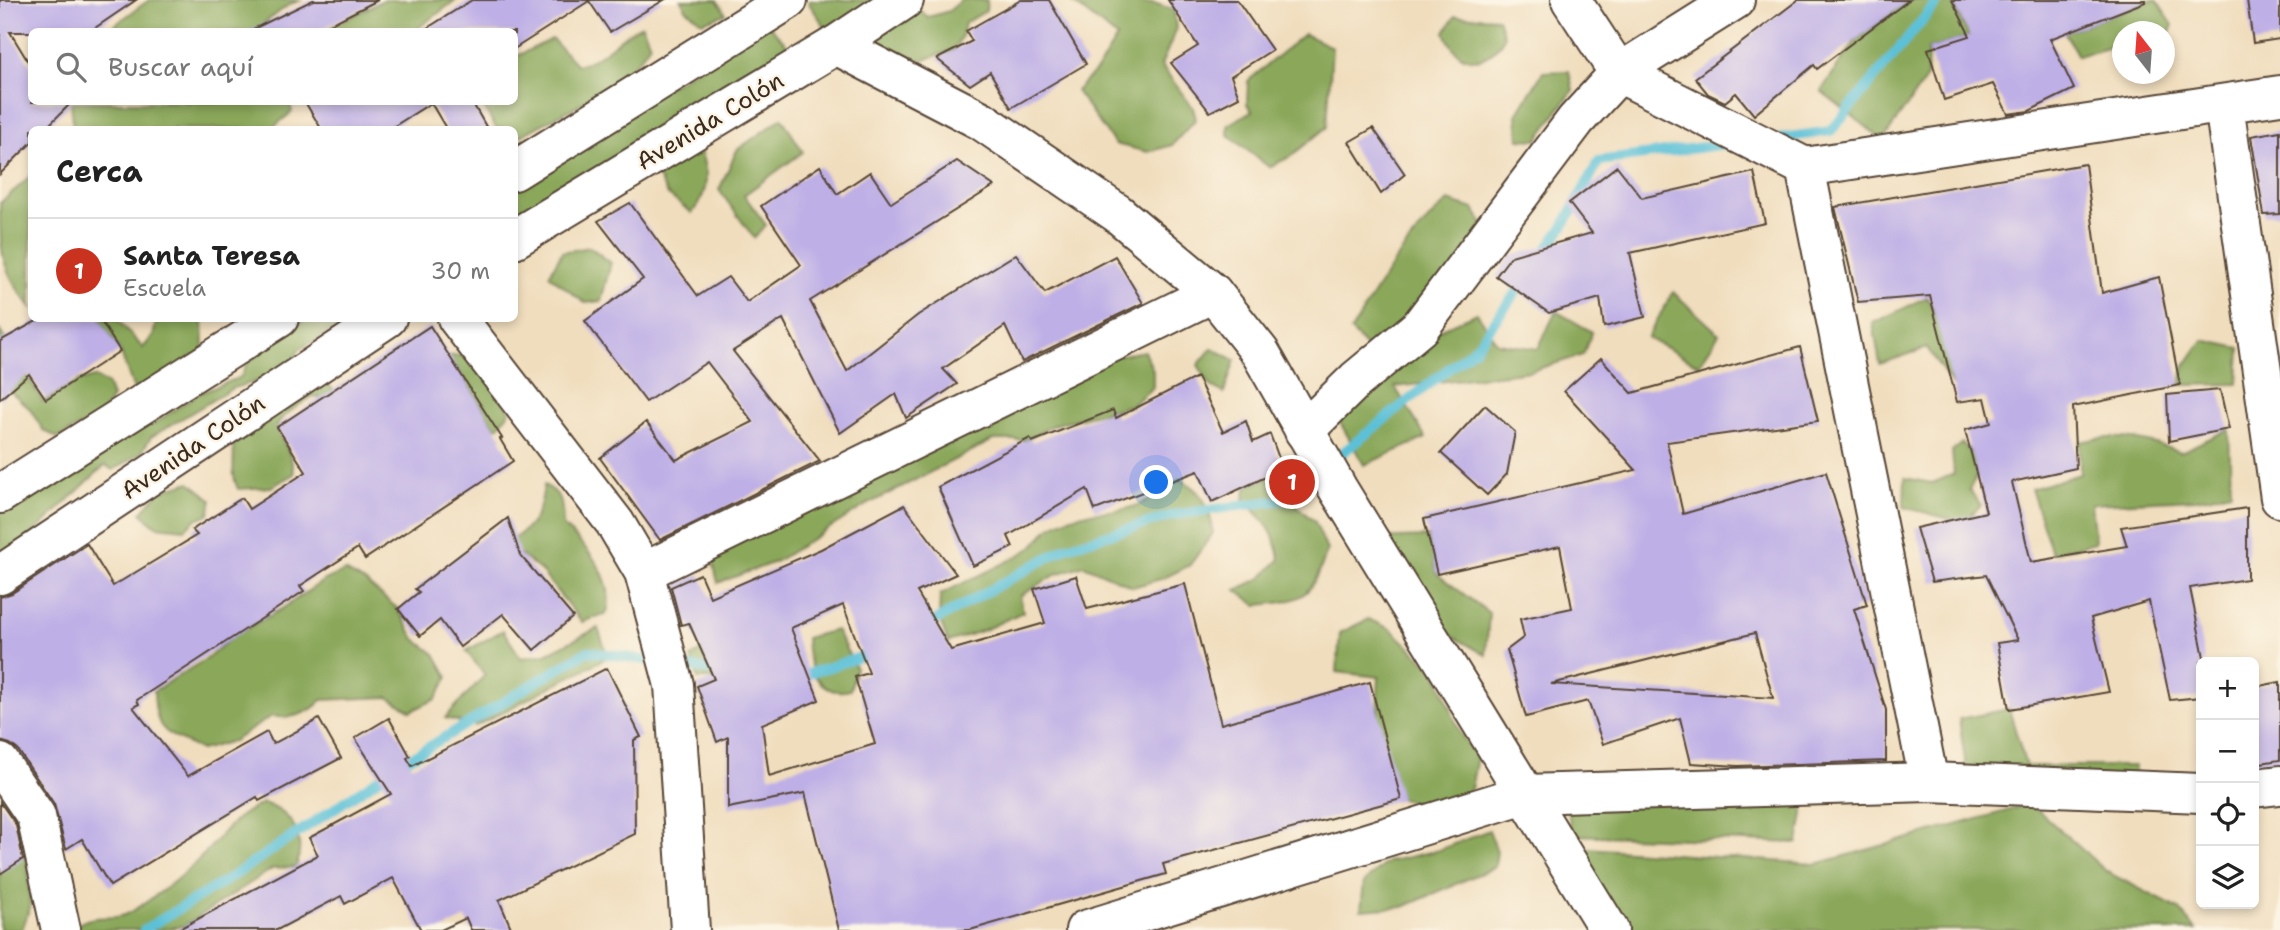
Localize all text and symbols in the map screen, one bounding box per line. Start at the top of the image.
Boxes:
north arrow [2112,21,2175,84]
search box [28,28,518,105]
icon: search [52,48,90,86]
text: Buscar aquí [108,49,254,84]
street label: Avenida Colón [630,64,790,178]
text: Cerca [56,151,143,192]
text: Santa Teresa [123,238,300,273]
text: 1 [74,256,84,286]
text: 30 m [431,256,490,286]
text: Escuela [123,273,206,303]
street label: Avenida Colón [115,387,271,507]
pin: 1 [1269,456,1315,508]
your location [1139,465,1173,499]
map controls [2196,657,2259,909]
button: + [2196,657,2259,720]
button: − [2196,720,2259,783]
button: locate [2196,783,2259,846]
button: layers [2196,846,2259,909]

